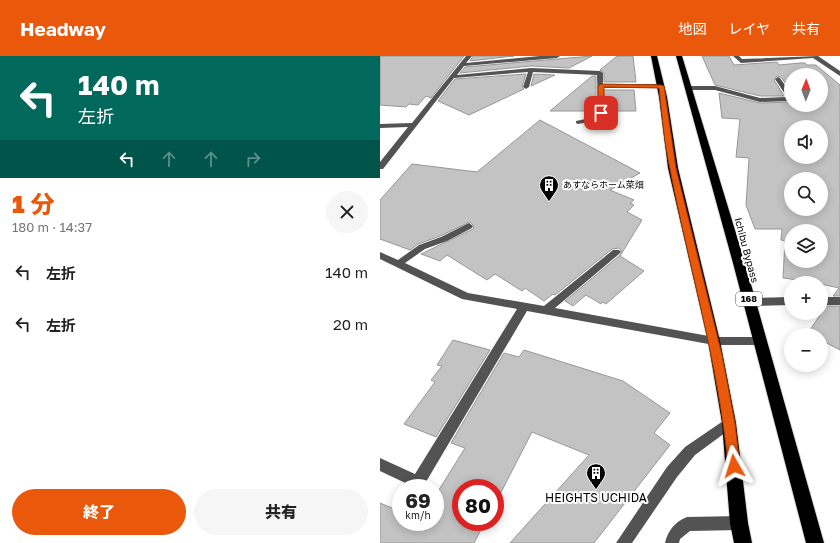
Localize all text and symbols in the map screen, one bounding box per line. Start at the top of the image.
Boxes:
text: Headway [20,17,106,40]
text: 地図 [678,20,706,37]
text: レイヤ [728,20,770,37]
text: 共有 [792,20,820,37]
text: 140 m [78,68,160,101]
north arrow [784,68,828,112]
map controls [784,68,828,372]
icon: left [12,72,64,124]
pin [584,96,618,130]
icon: arrive [590,102,612,124]
text: 左折 [78,105,114,127]
button: sound [784,120,828,164]
icon: left [116,148,138,170]
icon: ahead [158,148,180,170]
icon: ahead [200,148,222,170]
icon: right [242,148,264,170]
button: search [784,172,828,216]
building icon: あすならホーム菜畑 [538,174,560,202]
place label: あすならホーム菜畑 [563,179,644,190]
text: 1 分 [12,189,55,218]
button: close [326,191,368,233]
street label: Ichibu Bypass [733,216,761,284]
text: 180 m · 14:37 [12,219,92,235]
button: layers [784,224,828,268]
icon: left [12,261,34,283]
text: 140 m [325,263,368,281]
text: 左折 [46,264,76,282]
button: + [784,276,828,320]
road number: 168 [736,292,762,306]
icon: left [12,313,34,335]
text: 20 m [333,315,368,333]
text: 左折 [46,316,76,334]
button: − [784,328,828,372]
position arrow [713,445,755,487]
building icon: HEIGHTS UCHIDA [585,462,607,490]
speed limit sign: 80 [452,479,504,531]
text: 69 [405,488,431,512]
button: 終了 [12,489,186,535]
button: 共有 [194,489,368,535]
place label: HEIGHTS UCHIDA [545,490,647,505]
text: km/h [405,509,431,521]

